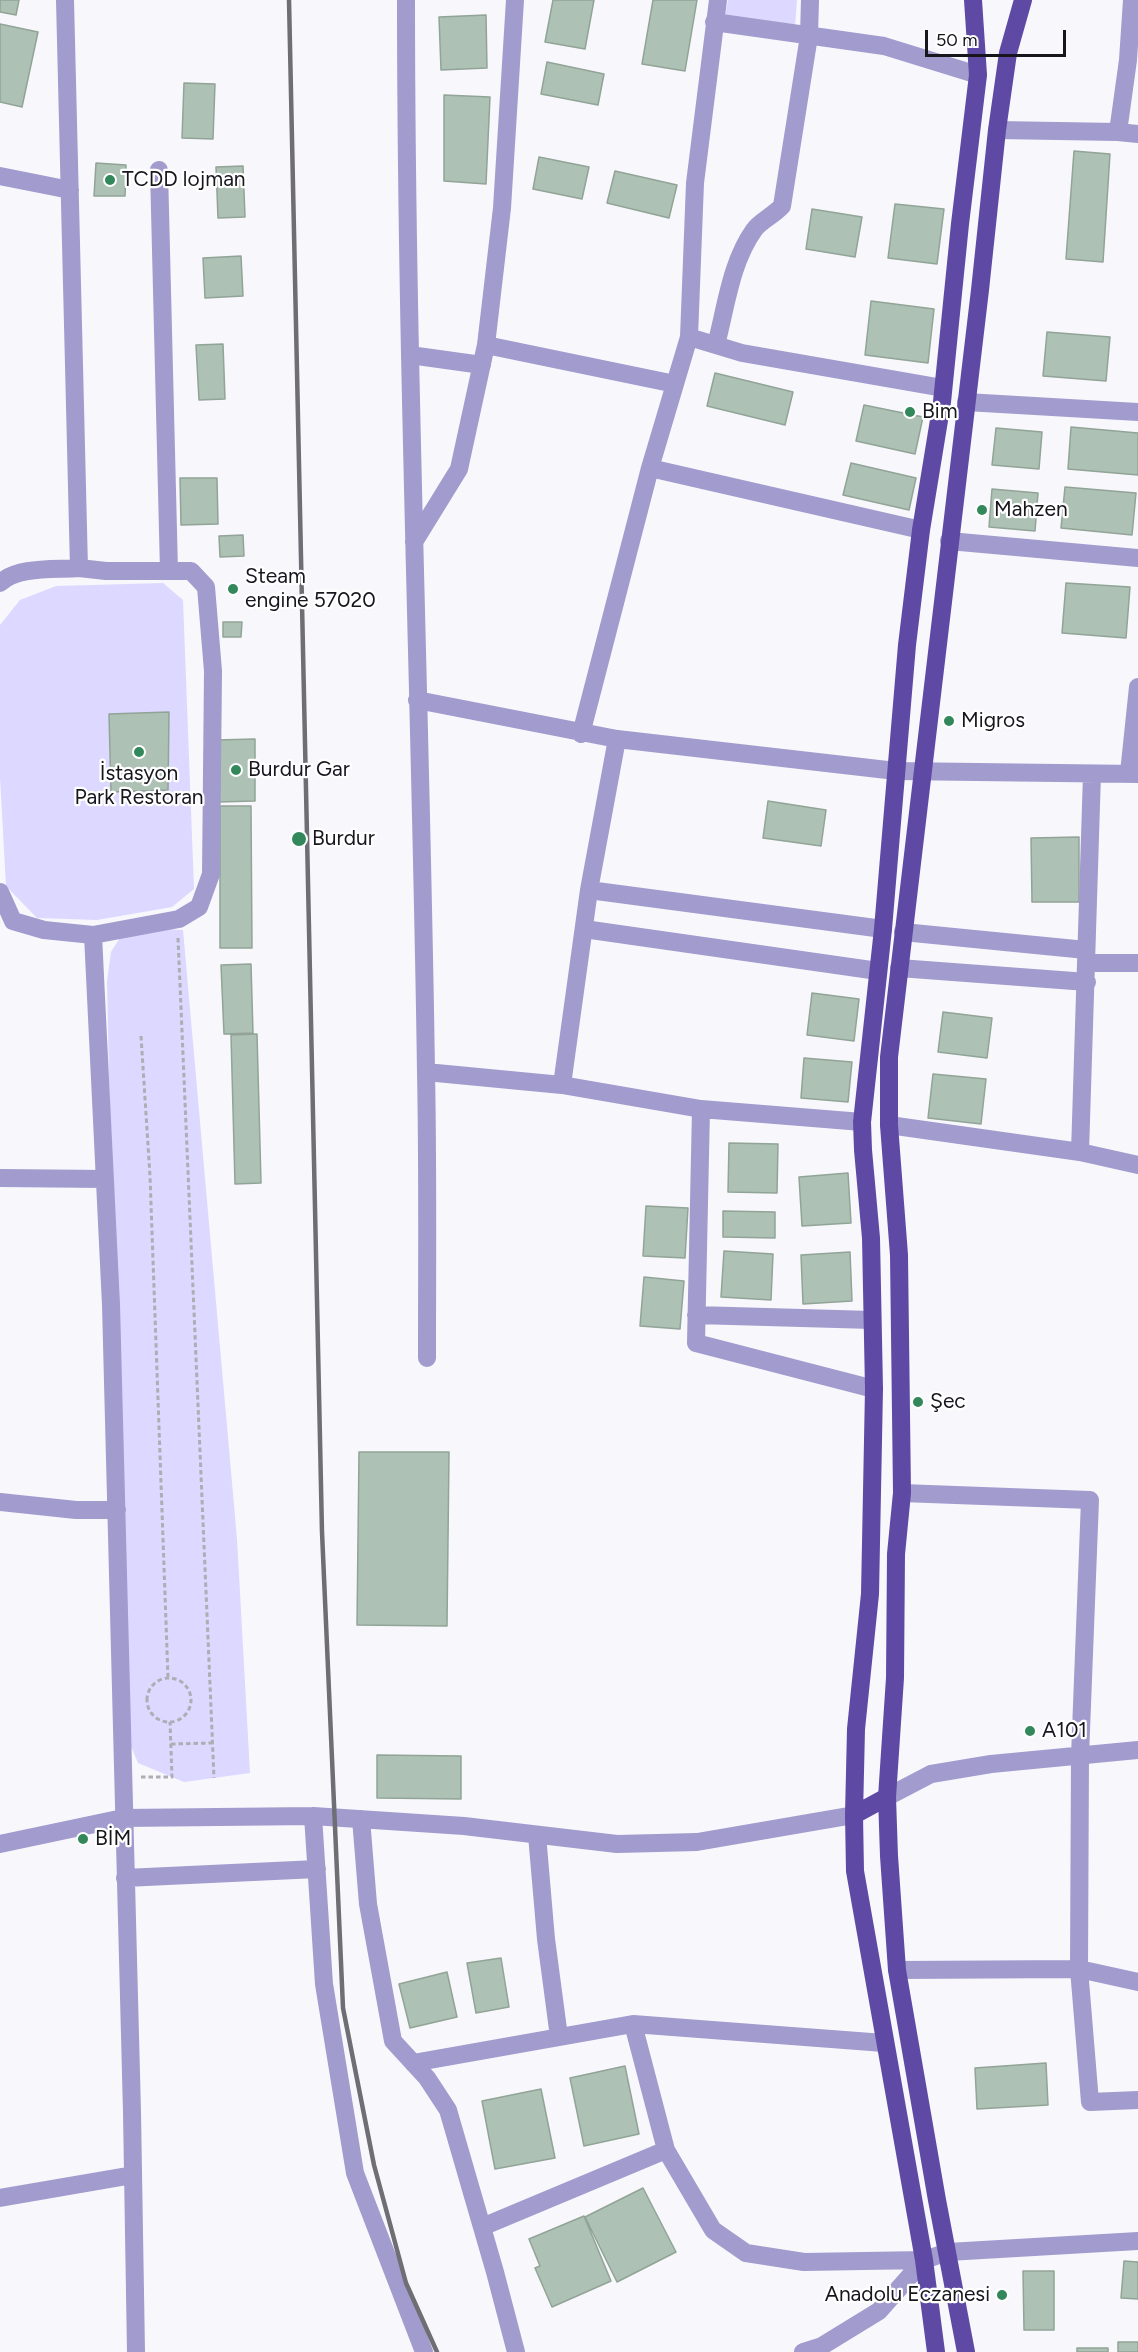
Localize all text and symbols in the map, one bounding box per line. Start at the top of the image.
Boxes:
scale bar [928,18,1069,56]
text: 50 m [936,29,978,51]
place label: TCDD lojman [122,167,246,193]
marker: TCDD lojman [103,173,117,187]
place label: Bim [922,399,958,425]
marker: Bim [903,405,917,419]
place label: Mahzen [994,497,1068,523]
marker: Mahzen [975,503,989,517]
place label: Steam engine 57020 [245,564,376,614]
marker: Steam engine 57020 [226,582,240,596]
place label: Migros [961,708,1025,734]
marker: Migros [942,714,956,728]
marker: İstasyon Park Restoran [132,745,146,759]
place label: Burdur Gar [248,757,350,783]
place label: İstasyon Park Restoran [74,761,204,811]
marker: Burdur Gar [229,763,243,777]
place label: Burdur [312,826,375,852]
marker: Burdur [290,830,308,848]
place label: Şec [930,1389,966,1415]
marker: Şec [911,1395,925,1409]
place label: A101 [1042,1718,1087,1744]
marker: A101 [1023,1724,1037,1738]
place label: BİM [95,1826,131,1852]
marker: BİM [76,1832,90,1846]
place label: Anadolu Eczanesi [825,2282,990,2308]
marker: Anadolu Eczanesi [995,2288,1009,2302]

